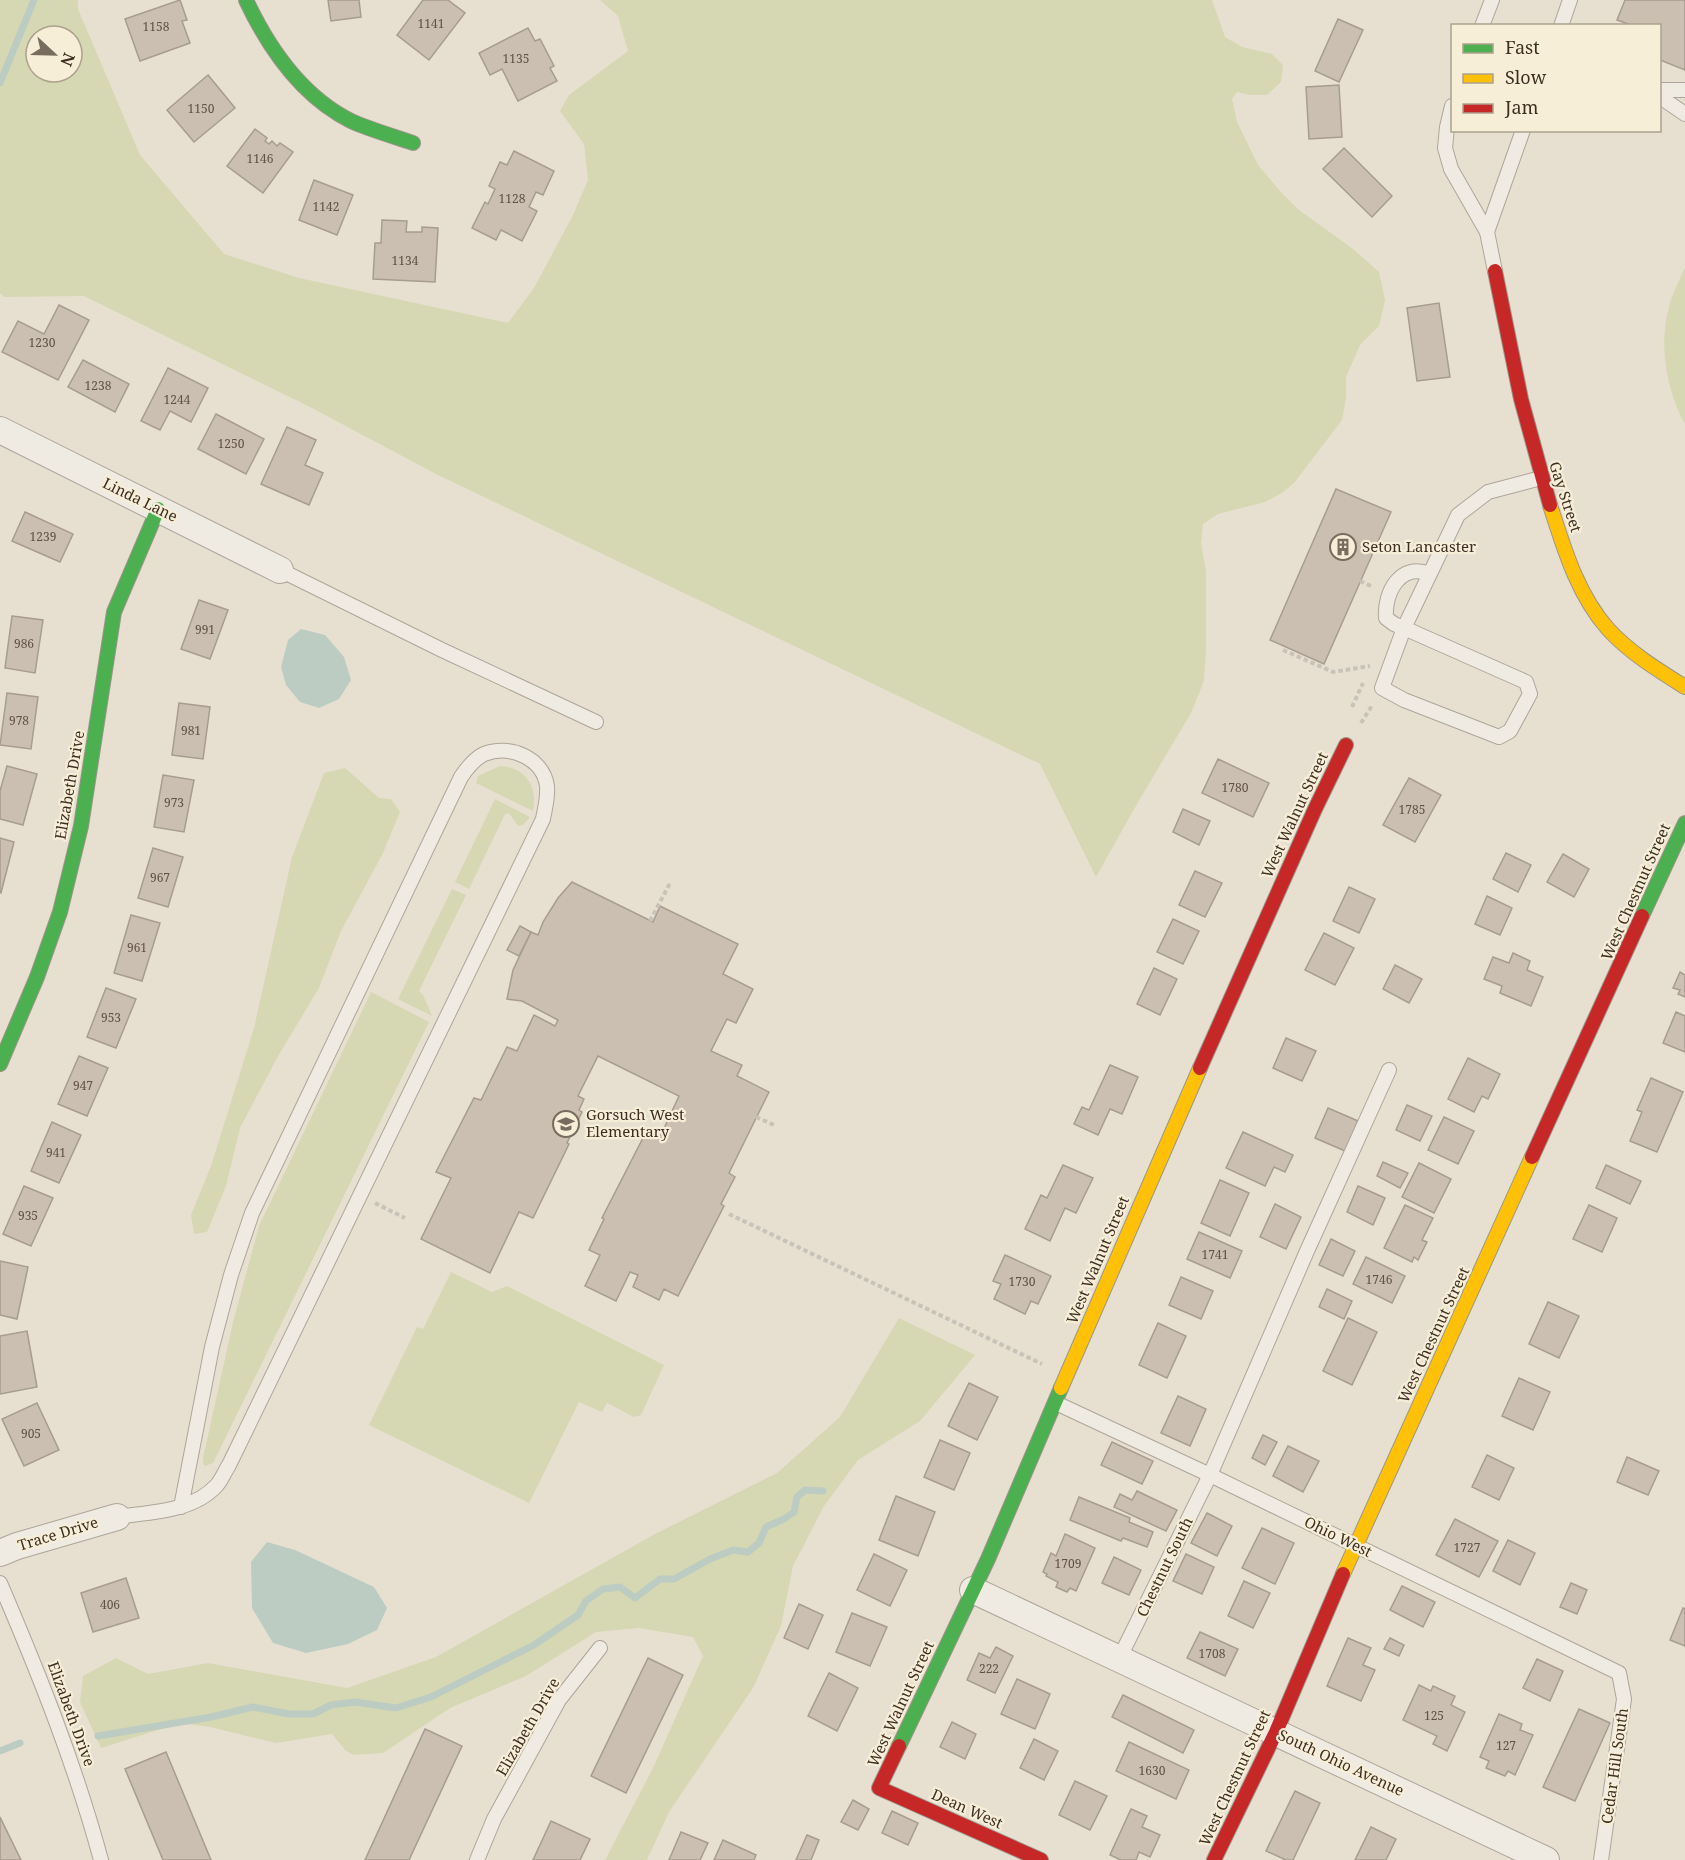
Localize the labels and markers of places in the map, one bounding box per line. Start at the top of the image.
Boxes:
building icon: Seton Lancaster [1328,532,1358,562]
place label: Seton Lancaster [1362,536,1476,556]
place label: Gorsuch West Elementary [586,1104,684,1141]
school or university icon: Gorsuch West Elementary [551,1109,581,1139]

